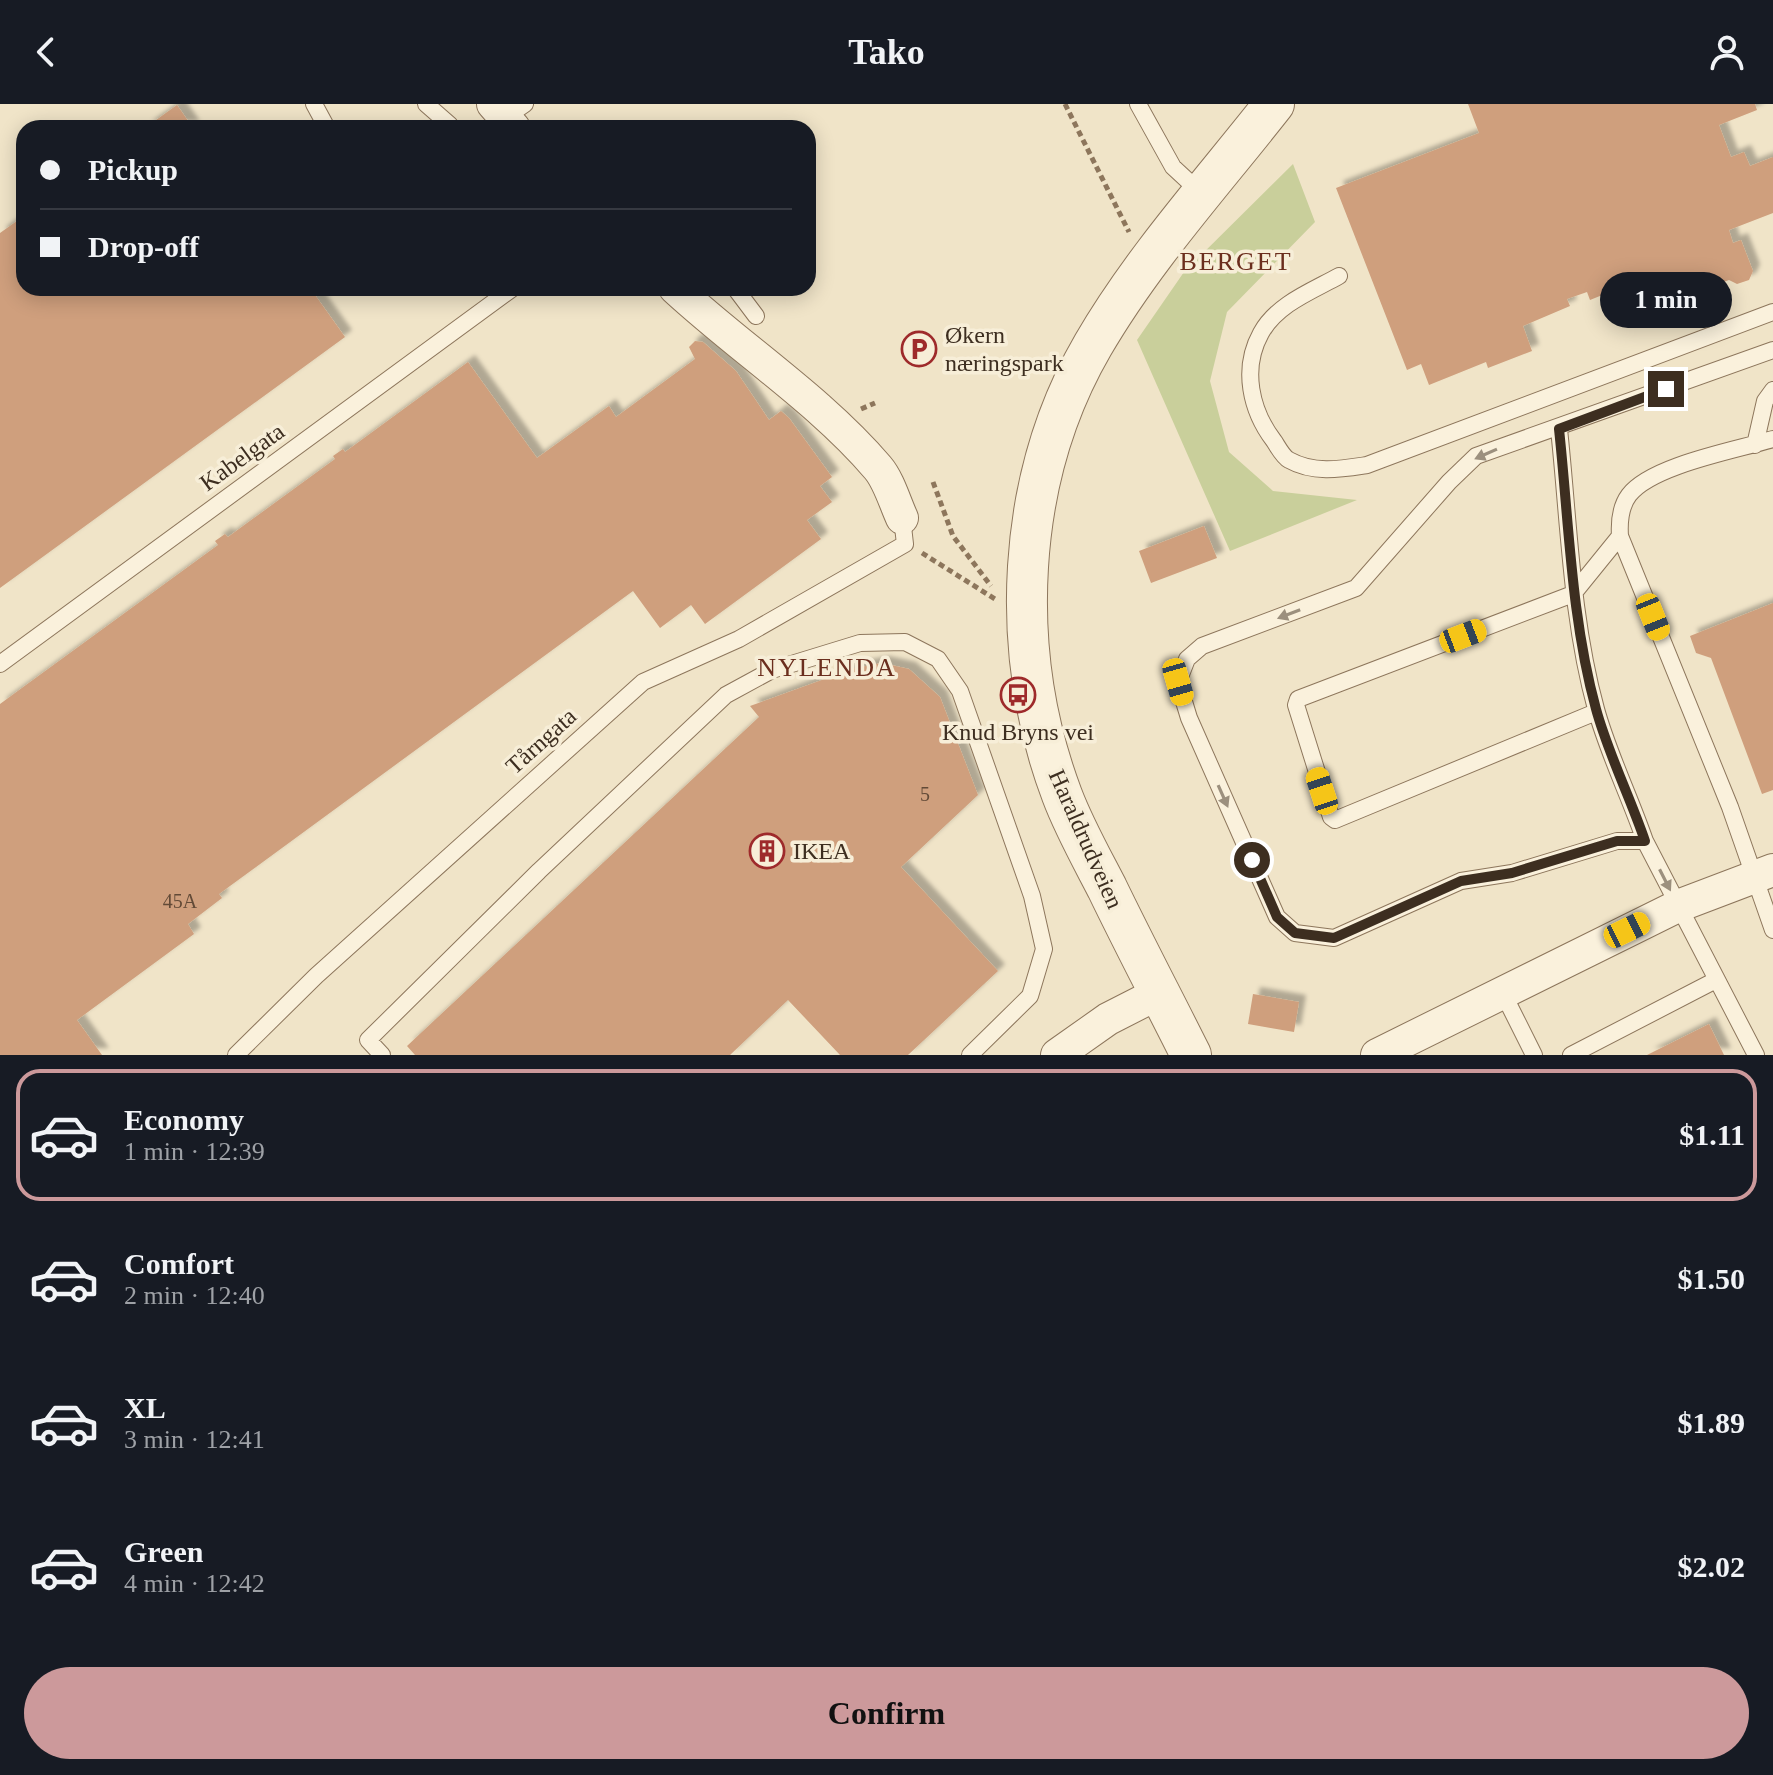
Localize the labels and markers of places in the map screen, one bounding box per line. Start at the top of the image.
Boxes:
place label: Økern næringspark [945,322,1064,376]
parking icon: Økern næringspark [900,330,938,368]
bus stop icon: Knud Bryns vei [999,676,1037,714]
place label: Knud Bryns vei [942,719,1094,745]
building icon: IKEA [748,832,786,870]
place label: IKEA [793,838,851,864]

